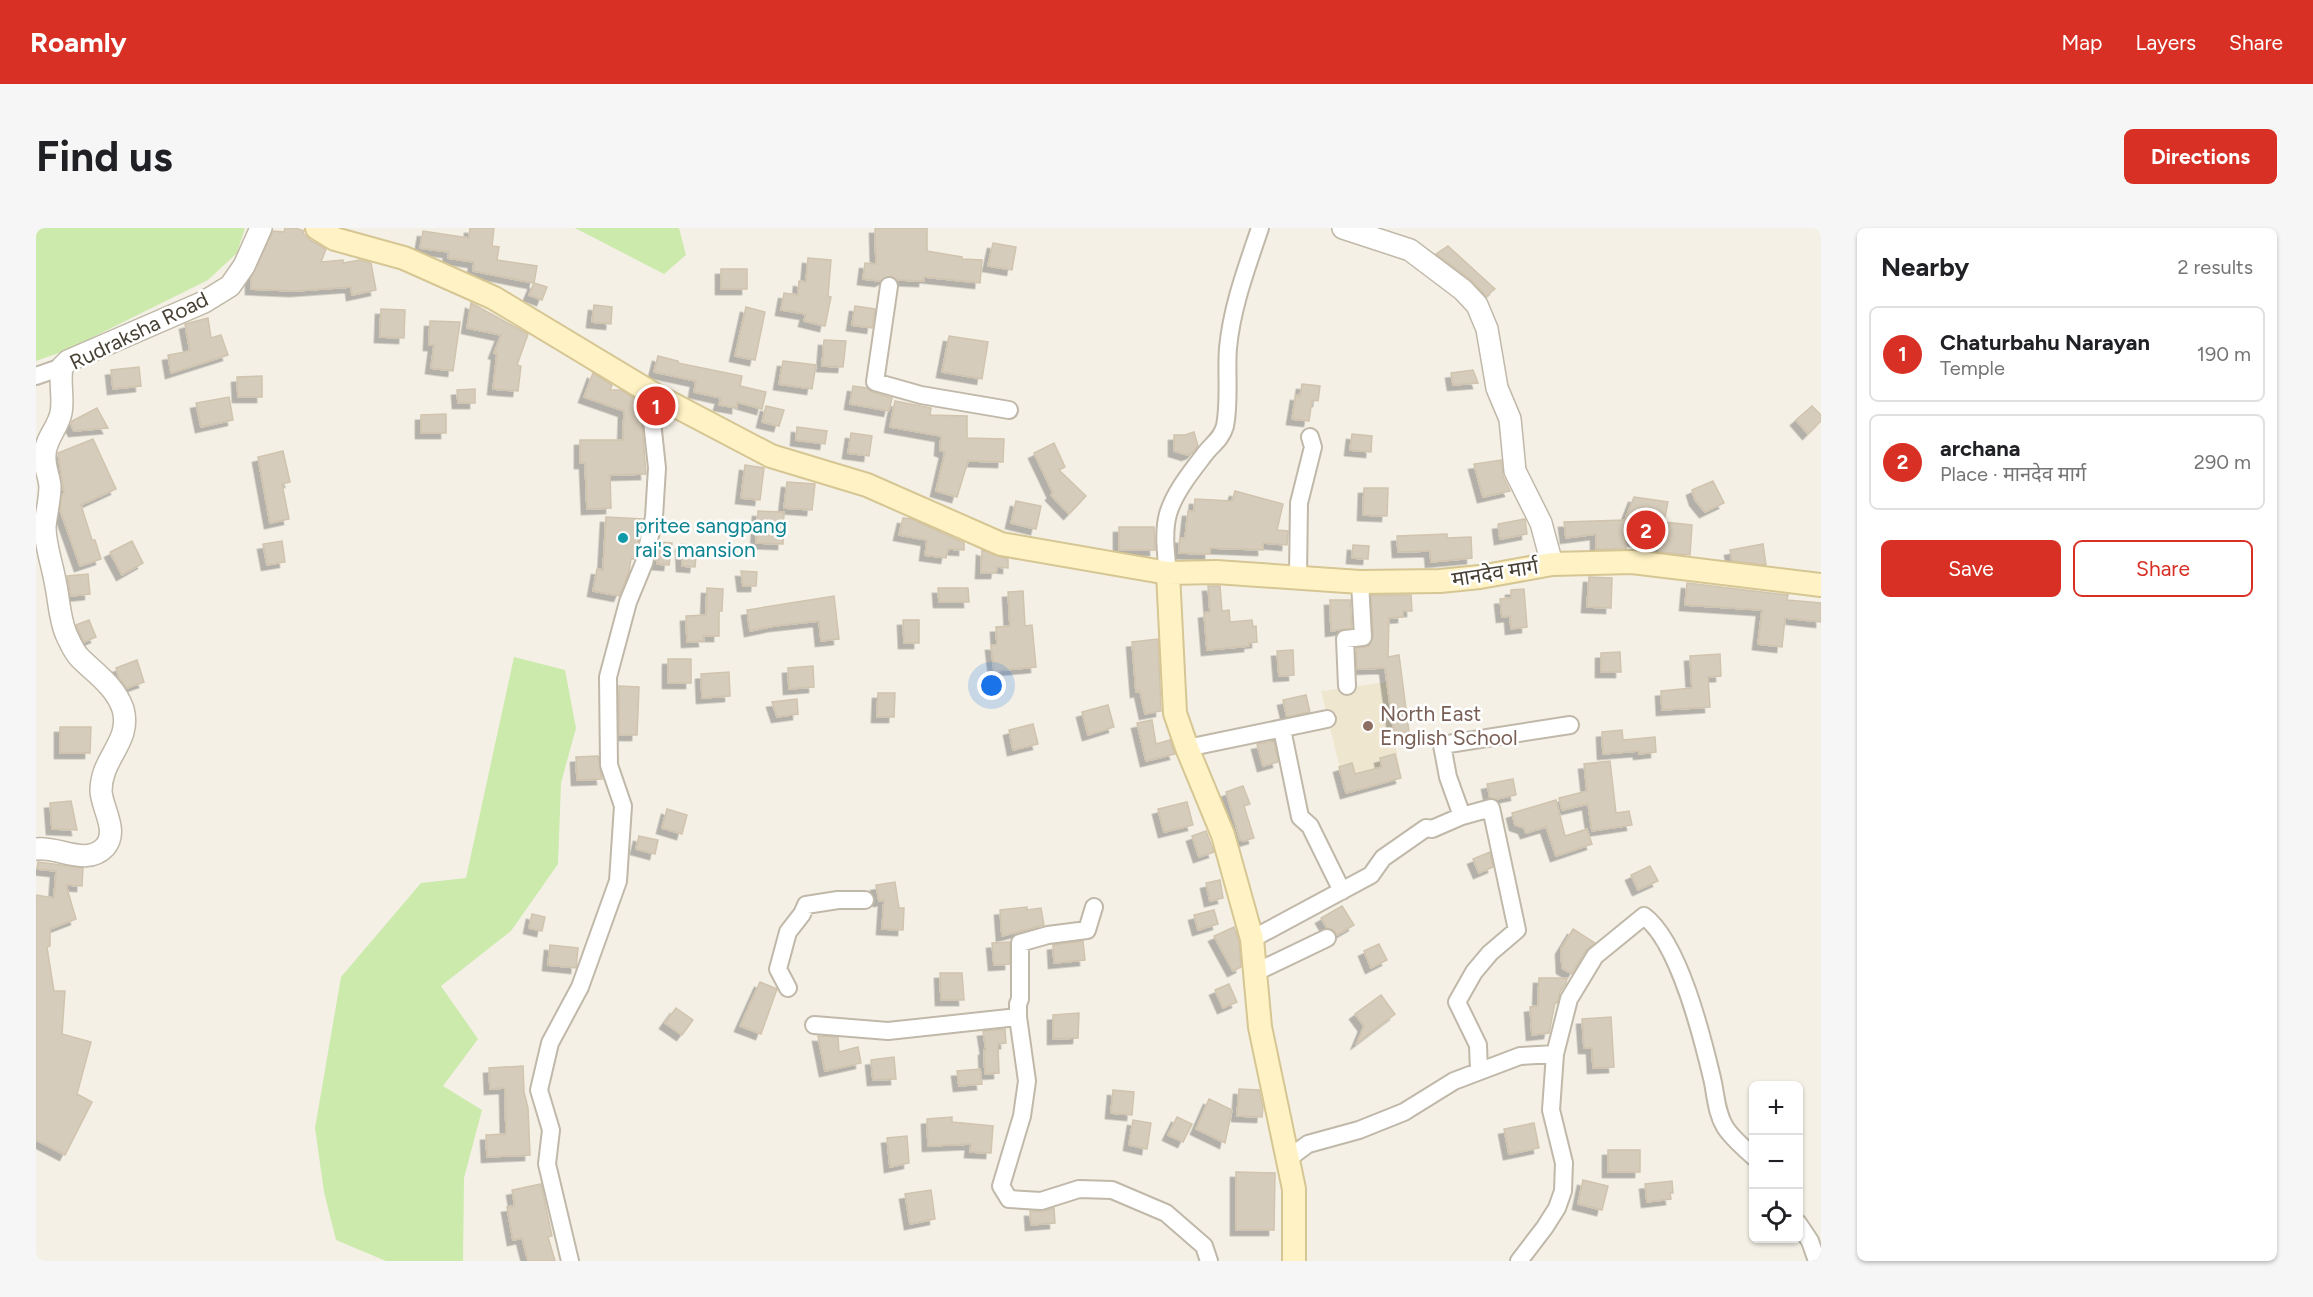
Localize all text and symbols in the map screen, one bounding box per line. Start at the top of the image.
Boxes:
text: Roamly [30,25,127,59]
text: Map [2062,30,2102,55]
text: Layers [2135,30,2196,55]
text: Share [2229,30,2283,55]
button: Directions [2124,129,2277,184]
text: Find us [36,131,173,182]
text: Nearby [1881,251,1969,283]
text: 2 results [2177,255,2253,279]
street label: Rudraksha Road [65,286,212,375]
text: Chaturbahu Narayan [1940,329,2150,356]
text: 1 [1898,342,1907,366]
text: 190 m [2197,342,2251,366]
text: Temple [1940,356,2005,380]
pin: 1 [636,384,676,429]
text: archana [1940,435,2021,462]
text: 2 [1897,450,1908,474]
text: 290 m [2194,450,2251,474]
text: Place · मानदेव मार्ग [1940,462,2086,486]
pin: 2 [1626,508,1666,552]
place label: pritee sangpang rai's mansion [635,513,787,562]
marker: pritee sangpang rai's mansion [616,531,630,545]
button: Save [1881,540,2061,597]
button: Share [2073,540,2253,597]
street label: मानदेव मार्ग [1450,553,1541,592]
your location [977,671,1006,700]
place label: North East English School [1380,701,1518,750]
marker: North East English School [1361,719,1375,733]
map controls [1749,1081,1803,1243]
button: + [1749,1081,1803,1135]
button: − [1749,1135,1803,1189]
button: locate [1749,1189,1803,1243]

